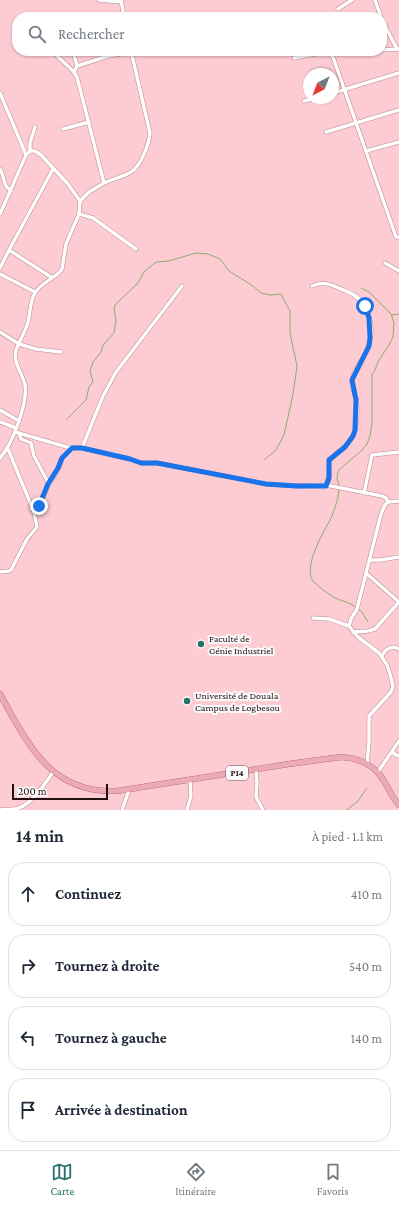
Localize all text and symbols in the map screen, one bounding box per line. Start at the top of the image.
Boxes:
search box [12,12,387,56]
icon: search [26,23,48,45]
text: Rechercher [58,26,125,42]
north arrow [303,68,339,104]
route start [356,297,374,315]
route end [30,497,48,515]
place label: Faculté de Génie Industriel [209,633,274,656]
marker: Faculté de Génie Industriel [196,639,206,649]
place label: Université de Douala Campus de Logbesou [195,690,281,713]
marker: Université de Douala Campus de Logbesou [182,696,192,706]
road number: P14 [226,766,248,780]
scale bar [12,782,108,801]
text: 200 m [18,785,47,797]
text: 14 min [16,827,64,846]
text: À pied · 1.1 km [312,829,383,844]
icon: ahead [17,883,39,905]
text: Continuez [55,886,121,902]
text: 410 m [351,887,382,902]
icon: right [17,955,39,977]
text: Tournez à droite [55,958,159,974]
text: 540 m [349,959,382,974]
icon: left [17,1027,39,1049]
text: Tournez à gauche [55,1030,167,1046]
text: 140 m [351,1031,382,1046]
icon: arrive [17,1099,39,1121]
text: Arrivée à destination [55,1102,188,1118]
tab: Carte [50,1161,74,1197]
tab: Itinéraire [175,1161,216,1197]
tab: Favoris [317,1161,349,1197]

